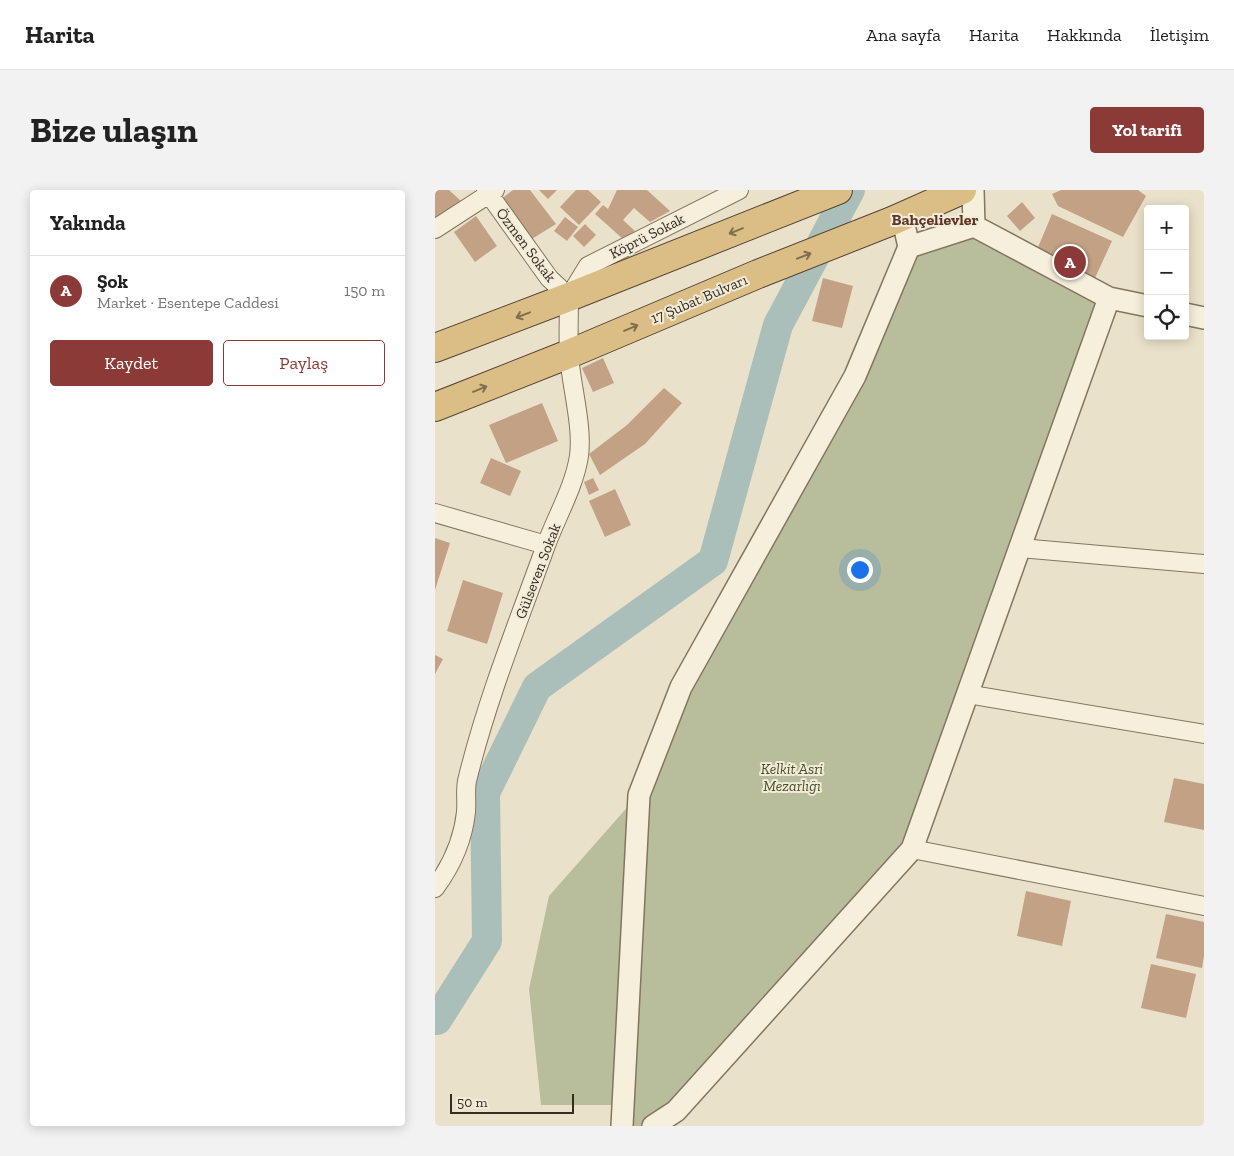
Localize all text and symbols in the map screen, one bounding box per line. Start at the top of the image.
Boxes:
text: Harita [25,20,95,49]
text: Ana sayfa [866,24,941,46]
text: Harita [969,24,1019,46]
text: Hakkında [1047,24,1122,46]
text: İletişim [1150,24,1209,46]
button: Yol tarifi [1090,107,1204,153]
text: Bize ulaşın [30,109,198,151]
street label: Özmen Sokak [492,204,560,286]
map controls [1144,205,1189,340]
button: + [1144,205,1189,250]
street label: Köprü Sokak [606,209,688,263]
text: Yakında [50,210,126,235]
district label: Bahçelievler [892,210,978,229]
one-way arrow [729,227,744,236]
pin: A [1054,243,1086,281]
button: − [1144,250,1189,295]
one-way arrow [796,251,811,260]
text: Şok [97,270,128,293]
street label: 17 Şubat Bulvarı [648,271,750,327]
text: A [61,281,72,300]
text: 150 m [344,281,385,300]
text: Market · Esentepe Caddesi [97,293,279,312]
button: locate [1144,295,1189,340]
one-way arrow [516,311,532,320]
one-way arrow [623,322,638,332]
button: Kaydet [50,340,213,386]
button: Paylaş [223,340,385,386]
one-way arrow [472,384,487,393]
street label: Gülseven Sokak [511,520,565,621]
your location [847,557,873,583]
park label: Kelkit Asri Mezarlığı [761,760,823,795]
scale bar [450,1091,574,1114]
text: 50 m [457,1094,488,1111]

